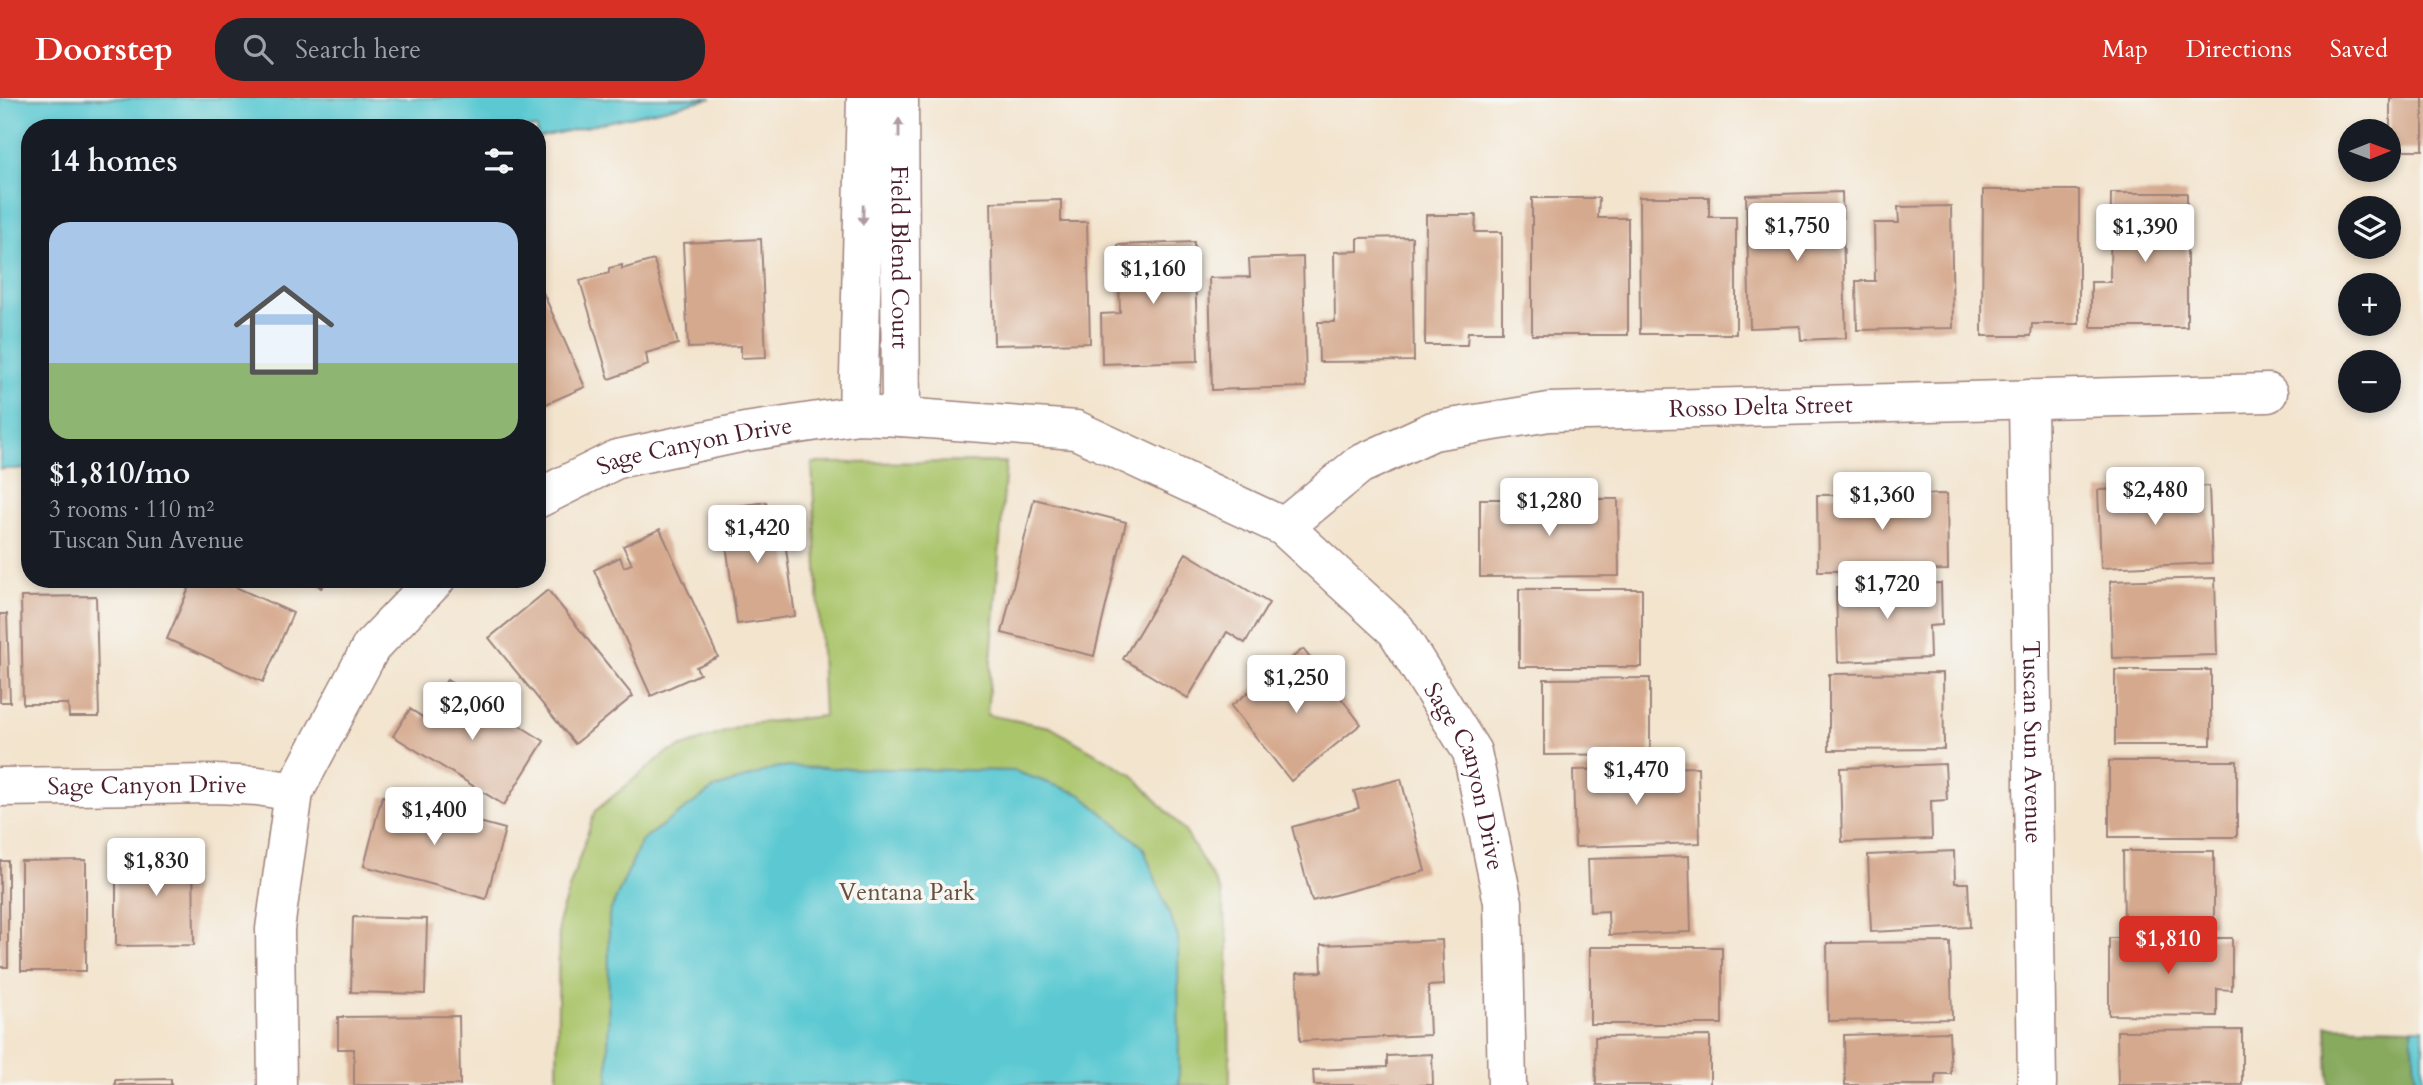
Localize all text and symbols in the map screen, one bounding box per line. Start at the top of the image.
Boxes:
search box [215,18,705,81]
text: Doorstep [35,27,173,72]
icon: search [239,30,277,68]
text: Search here [295,32,421,67]
text: Map [2102,33,2148,66]
text: Directions [2186,33,2292,66]
text: Saved [2330,33,2388,66]
one-way arrow [893,117,905,139]
north arrow [2338,119,2401,182]
map controls [2338,119,2401,413]
text: 14 homes [49,141,178,182]
icon: filters [480,142,518,180]
street label: Field Blend Court [883,165,917,349]
button: layers [2338,196,2401,259]
one-way arrow [857,204,869,226]
pin: $1,750 [1740,204,1854,263]
pin: $1,390 [2088,204,2202,264]
text: $1,750 [1764,210,1830,241]
text: $1,390 [2112,211,2178,242]
pin: $1,160 [1096,246,1210,306]
text: $1,160 [1120,253,1186,284]
icon: home [221,267,347,393]
button: + [2338,273,2401,336]
button: − [2338,350,2401,413]
street label: Rosso Delta Street [1668,387,1853,425]
street label: Sage Canyon Drive [591,409,794,483]
text: $1,810/mo [49,453,190,494]
pin: $2,480 [2098,468,2212,527]
pin: $1,360 [1825,472,1939,532]
text: $2,480 [2122,474,2188,505]
pin: $1,280 [1492,478,1606,538]
text: $1,360 [1849,479,1915,510]
text: $1,280 [1516,485,1582,516]
text: 3 rooms · 110 m² [49,494,214,525]
pin: $1,420 [700,505,814,565]
text: $1,420 [724,512,790,543]
text: Tuscan Sun Avenue [49,525,244,556]
pin: $1,720 [1830,561,1944,621]
text: $1,720 [1854,568,1920,599]
street label: Tuscan Sun Avenue [2015,640,2050,844]
pin: $1,250 [1239,656,1353,715]
text: $1,250 [1263,662,1329,693]
street label: Sage Canyon Drive [1416,676,1512,873]
pin: $2,060 [415,682,529,742]
text: $2,060 [439,689,505,720]
pin: $1,470 [1579,748,1693,807]
text: $1,470 [1603,754,1669,785]
street label: Sage Canyon Drive [47,767,247,803]
pin: $1,400 [377,788,491,847]
text: $1,400 [401,794,467,825]
pin: $1,830 [99,838,213,898]
text: $1,830 [123,845,189,876]
park label: Ventana Park [839,876,976,909]
pin: $1,810 [2111,916,2225,976]
text: $1,810 [2135,923,2201,954]

